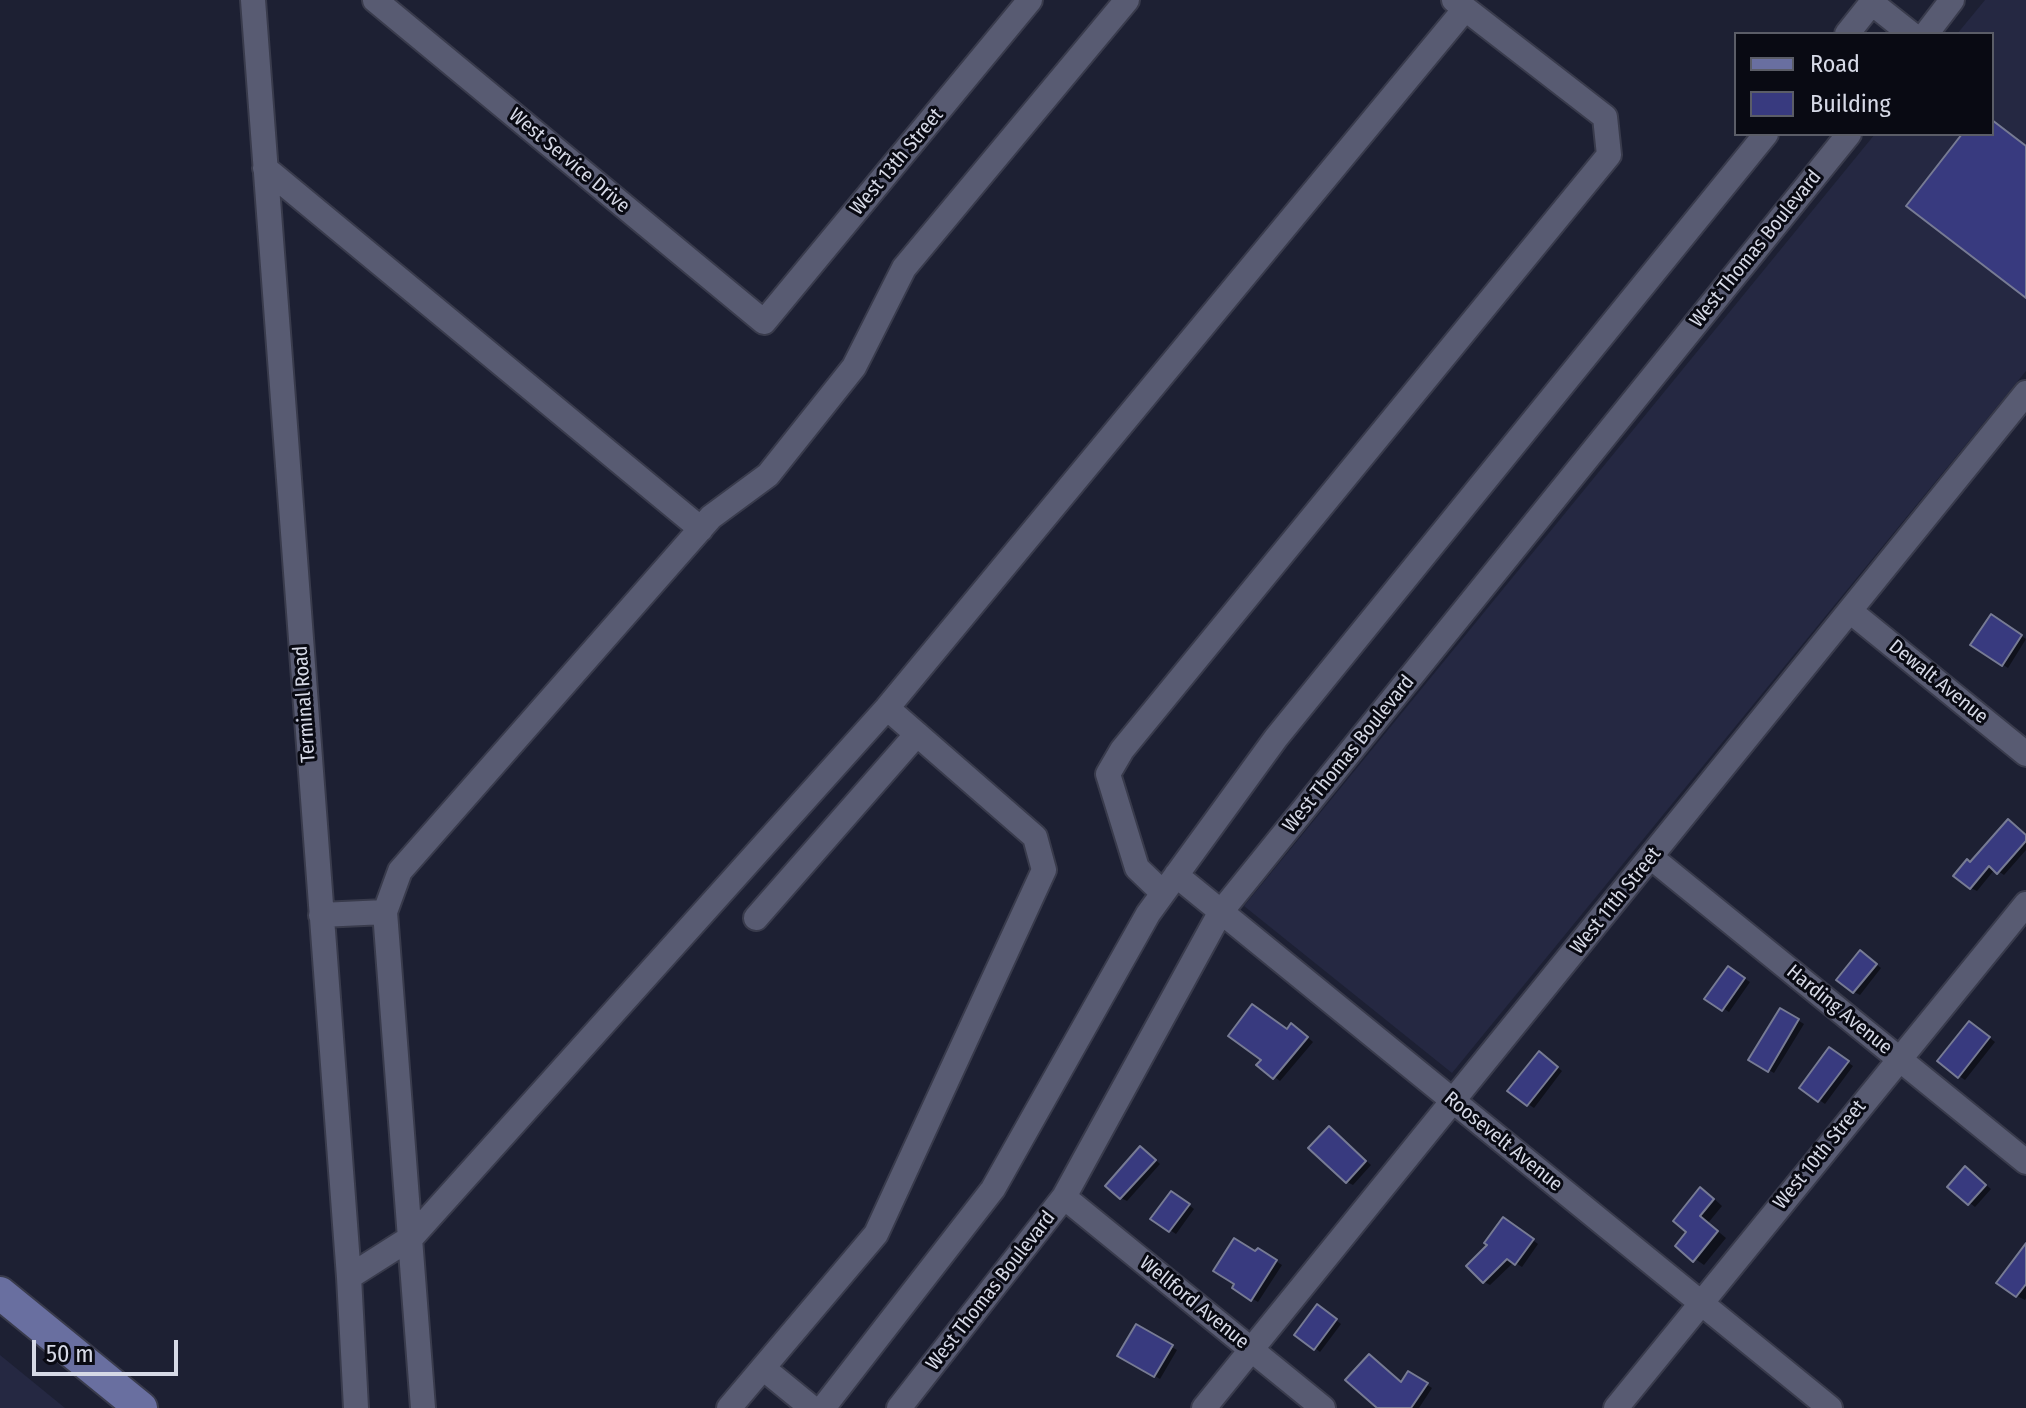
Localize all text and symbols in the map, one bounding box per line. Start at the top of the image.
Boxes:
legend [1734,32,1994,136]
text: Road [1810,50,1860,78]
text: Building [1810,90,1891,118]
street label: West Service Drive [504,104,634,218]
street label: West 13th Street [845,104,949,220]
street label: West Thomas Boulevard [1685,165,1827,333]
street label: Dewalt Avenue [1884,635,1992,729]
street label: Terminal Road [289,645,321,763]
street label: West Thomas Boulevard [1278,670,1420,838]
street label: West 11th Street [1566,843,1666,959]
street label: Harding Avenue [1781,960,1897,1060]
street label: Roosevelt Avenue [1439,1087,1567,1197]
street label: West 10th Street [1769,1096,1871,1214]
street label: West Thomas Boulevard [921,1207,1061,1375]
street label: Wellford Avenue [1135,1252,1253,1354]
scale bar [36,1324,182,1374]
text: 50 m [46,1340,94,1368]

